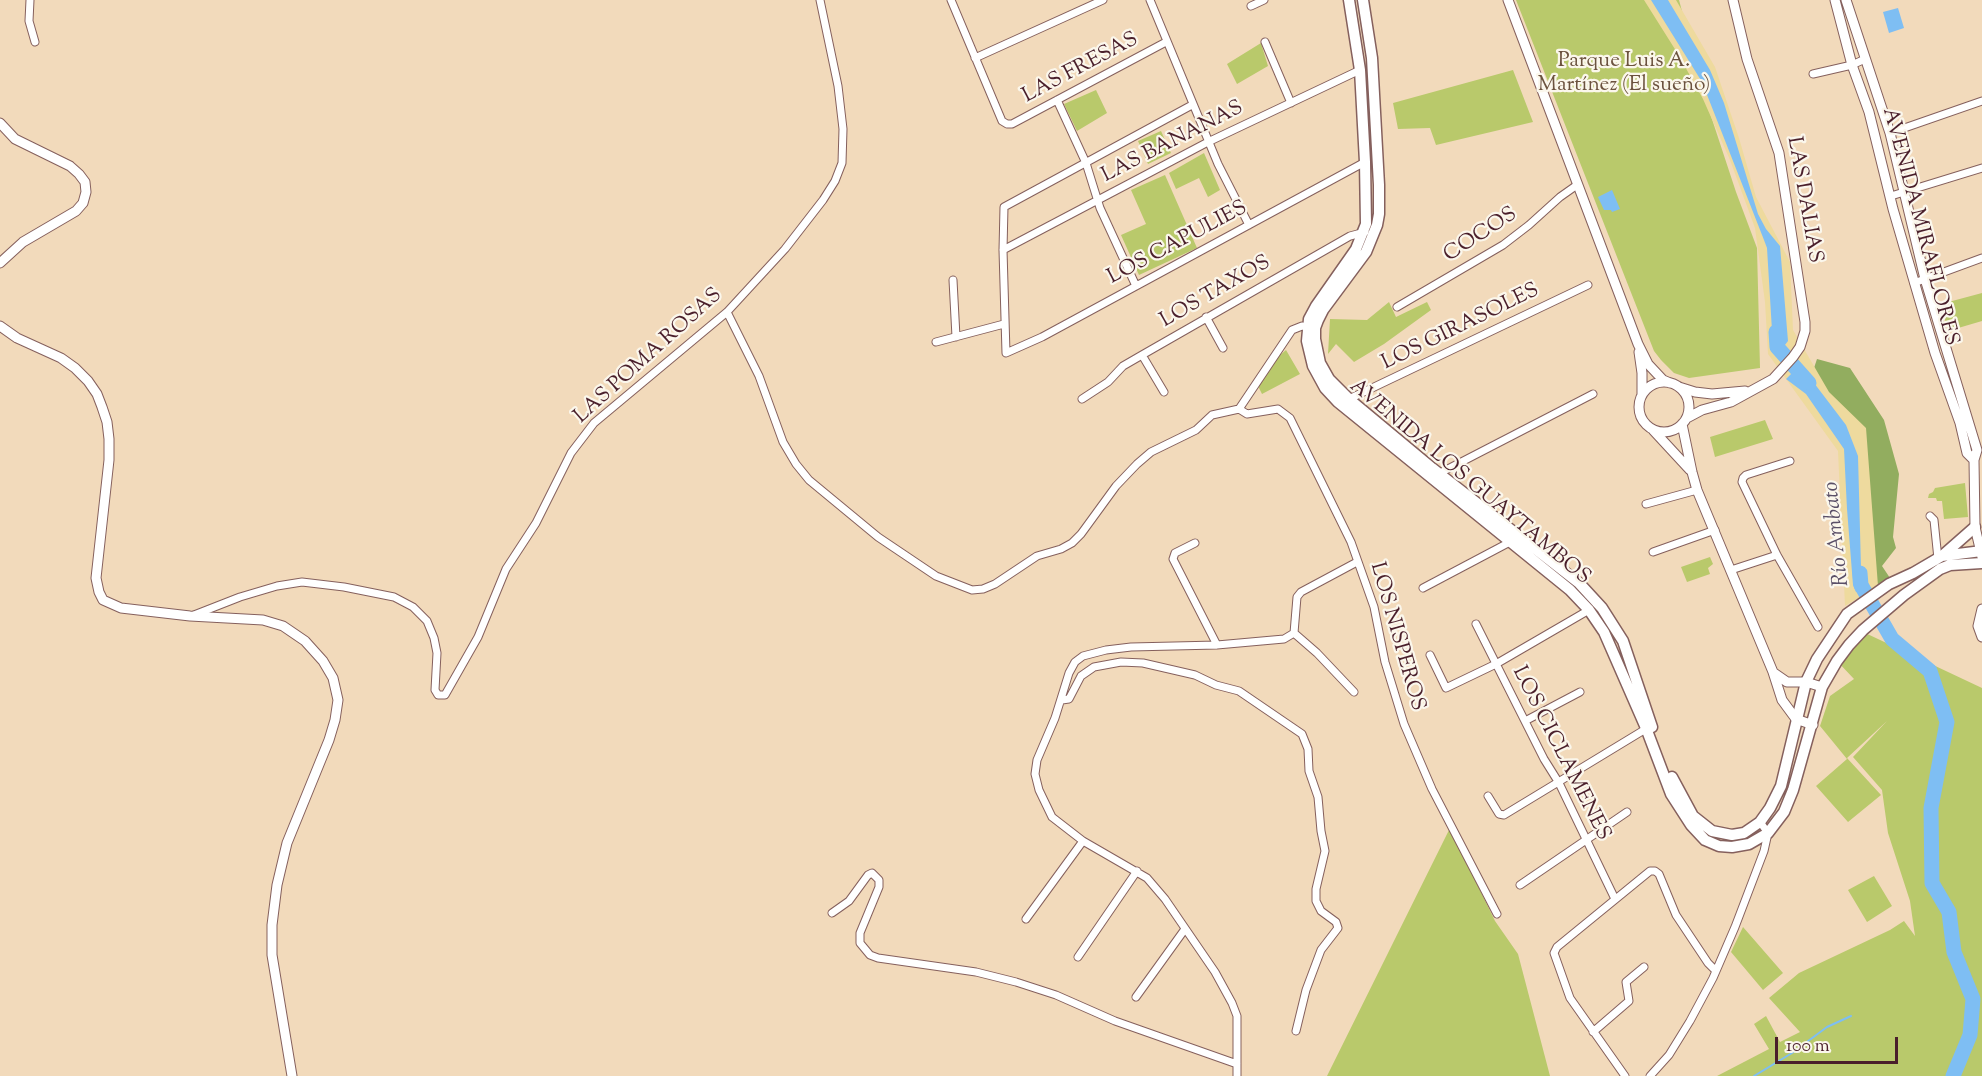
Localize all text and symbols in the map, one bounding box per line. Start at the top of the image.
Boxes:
street label: LAS FRESAS [1019,28,1143,110]
park label: Parque Luis A. Martínez (El sueño) [1538,49,1710,99]
street label: LAS BANANAS [1098,97,1248,189]
street label: AVENIDA MIRAFLORES [1875,105,1963,349]
street label: LAS DALIAS [1779,135,1827,265]
street label: LOS CAPULIES [1104,197,1252,291]
street label: COCOS [1440,203,1522,269]
street label: LOS TAXOS [1156,251,1276,335]
street label: LOS GIRASOLES [1378,279,1544,377]
street label: LAS POMA ROSAS [570,284,728,430]
street label: AVENIDA LOS GUAYTAMBOS [1343,375,1595,591]
water label: Río Ambato [1819,480,1857,588]
street label: LOS NISPEROS [1363,560,1429,714]
street label: LOS CICLAMENES [1505,663,1615,845]
scale bar [1778,1025,1901,1063]
text: 100 m [1786,1034,1830,1060]

